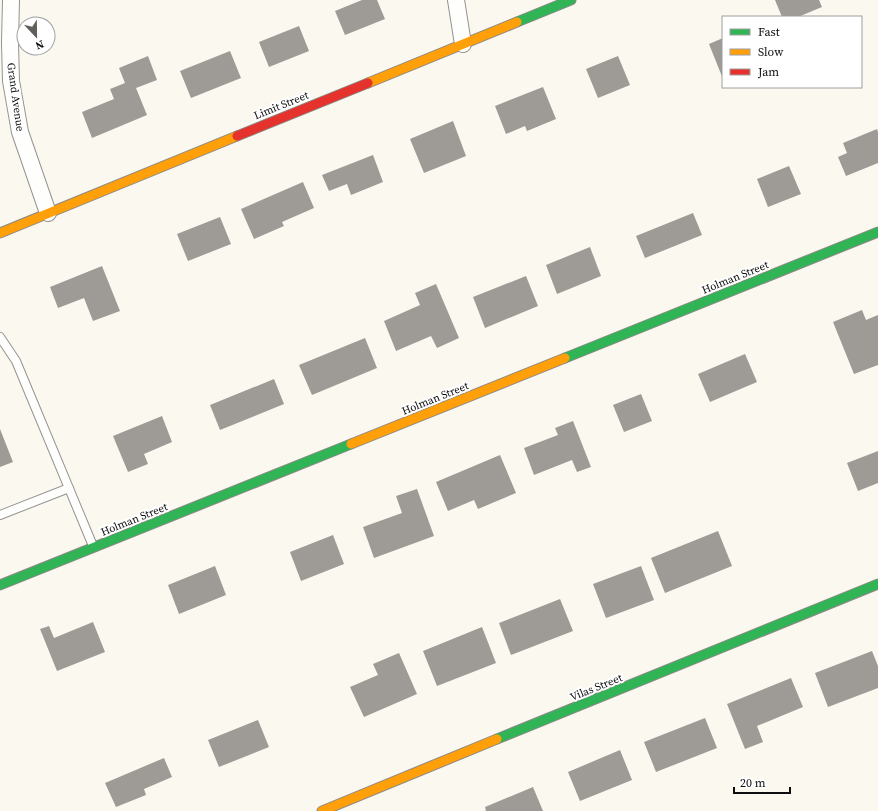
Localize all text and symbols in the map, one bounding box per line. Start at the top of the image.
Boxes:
north arrow [16,16,56,56]
legend [722,16,862,88]
text: Fast [758,24,780,40]
text: N [33,36,46,53]
text: Slow [758,44,784,60]
street label: Grand Avenue [3,62,28,133]
text: Jam [757,64,779,80]
street label: Limit Street [252,88,311,123]
street label: Holman Street [700,257,771,298]
street label: Holman Street [400,378,471,419]
street label: Holman Street [99,499,170,540]
street label: Vilas Street [568,670,625,705]
scale bar [734,769,790,795]
text: 20 m [740,775,766,791]

